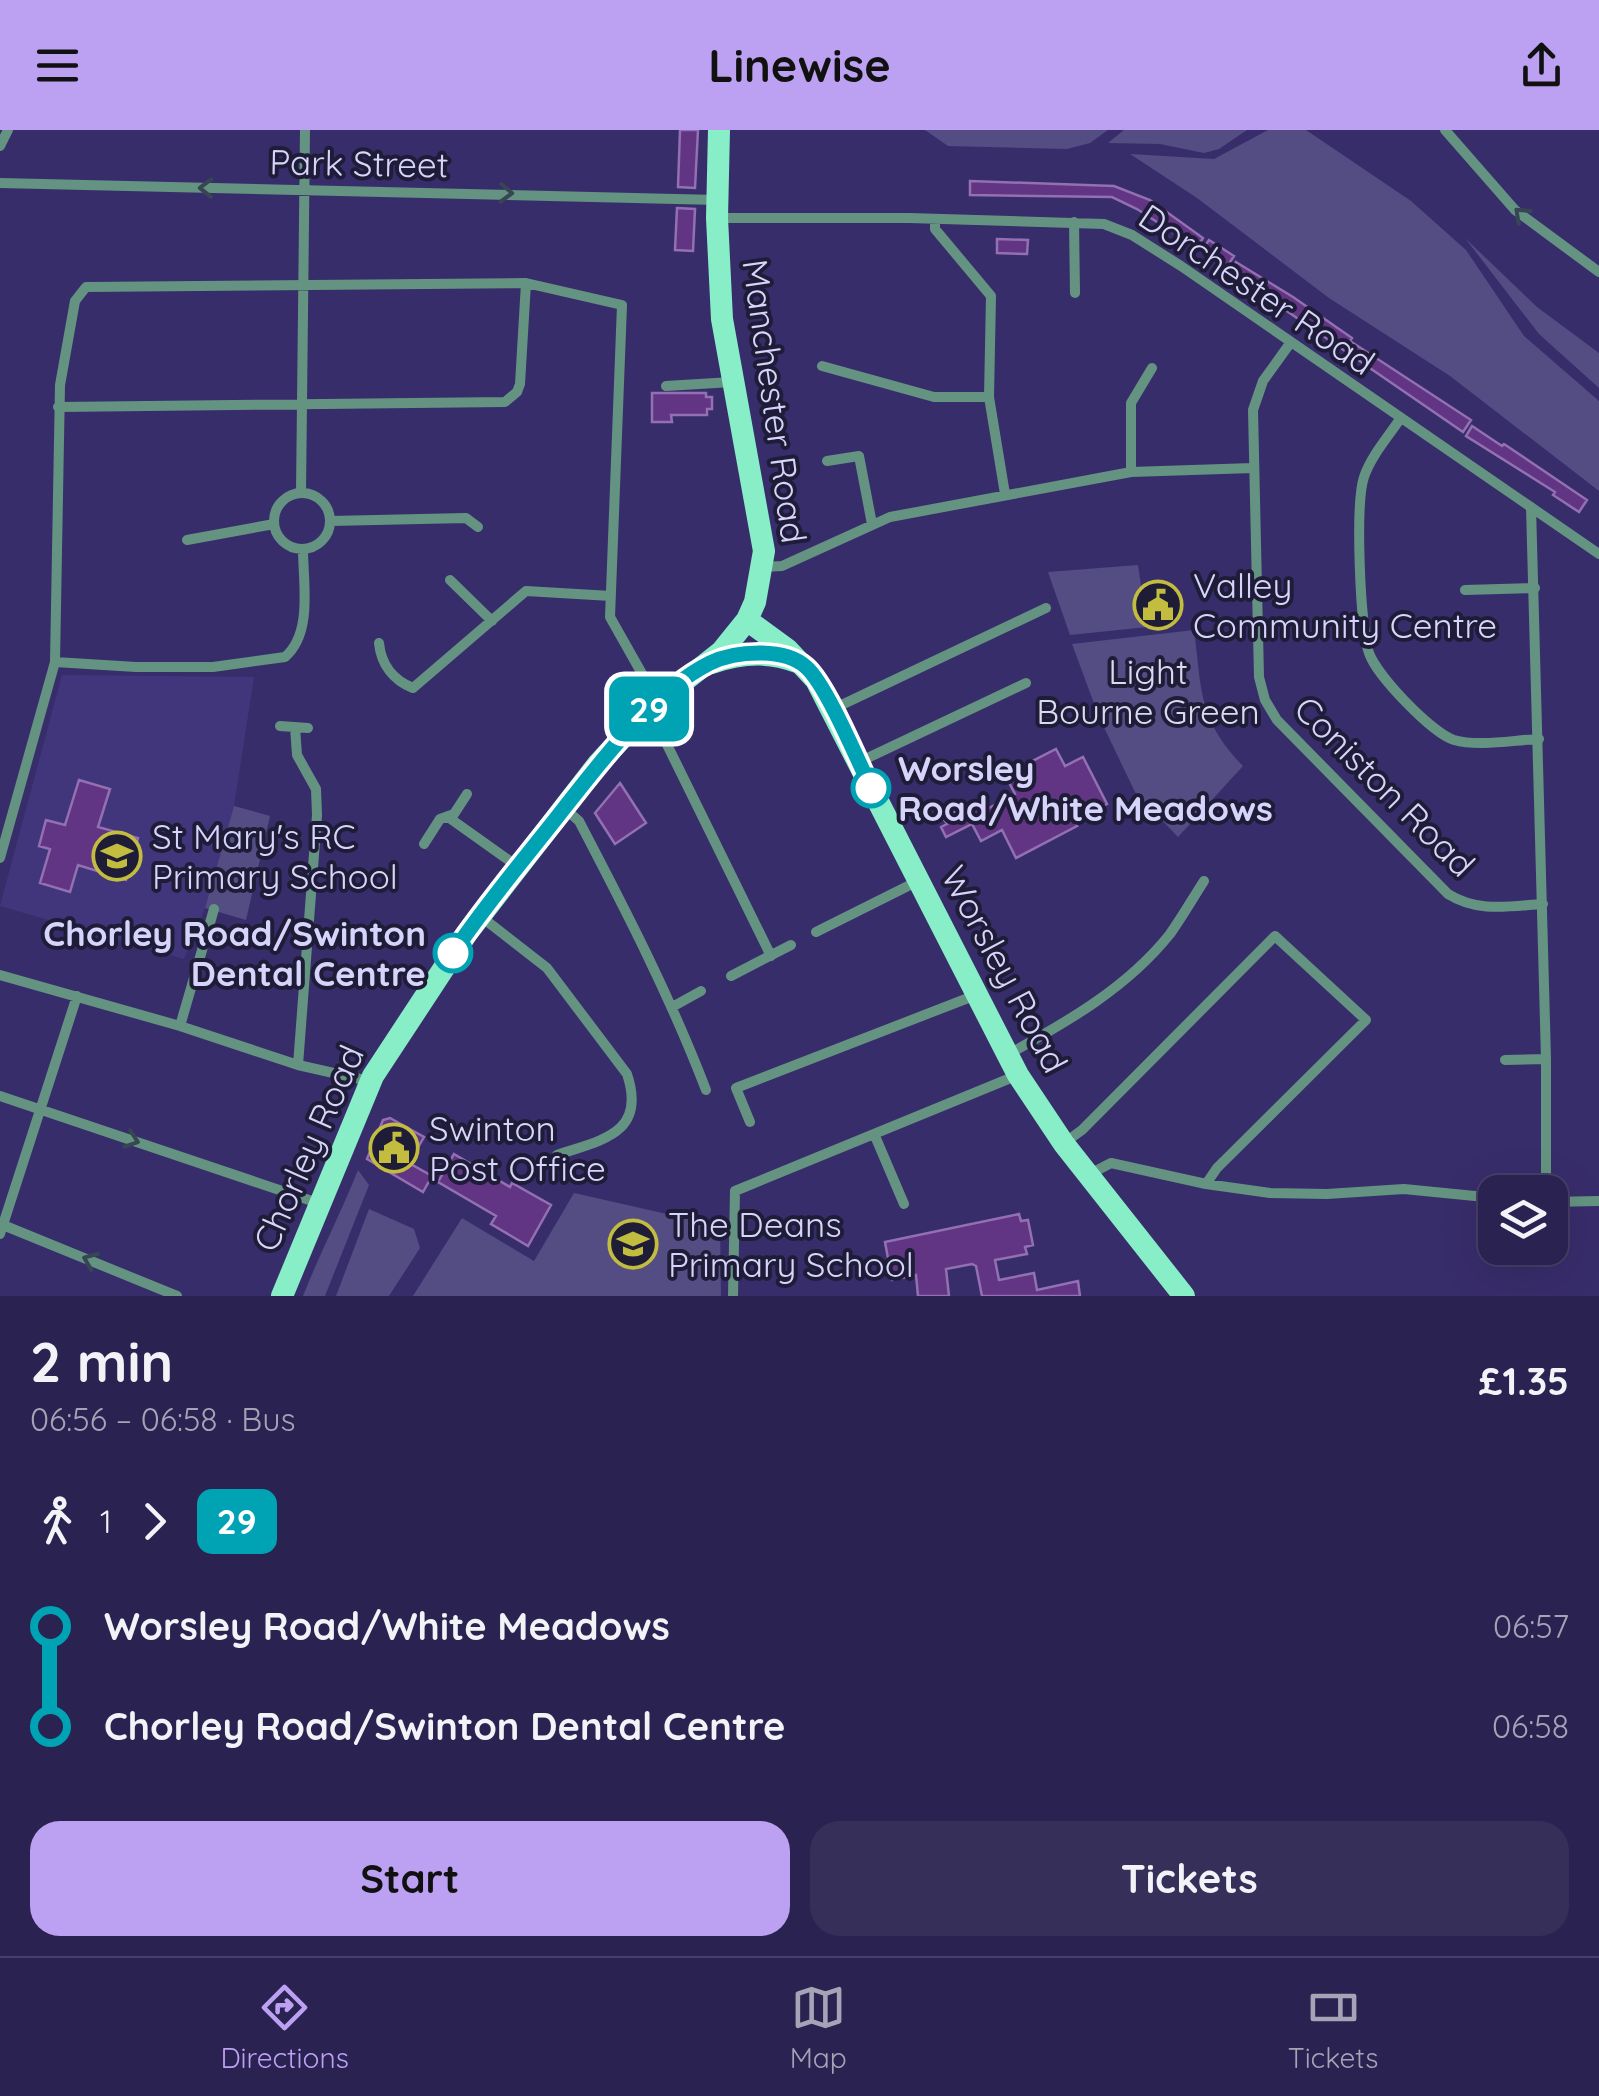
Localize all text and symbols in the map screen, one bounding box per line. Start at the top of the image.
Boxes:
text: Linewise [708,37,891,93]
icon: menu [30,38,85,93]
icon: share [1514,38,1569,93]
street label: Park Street [269,139,449,187]
one-way arrow [197,177,213,198]
one-way arrow [498,183,514,204]
street label: Dorchester Road [1131,194,1383,384]
one-way arrow [1514,208,1533,226]
street label: Manchester Road [733,256,817,546]
place label: Valley Community Centre [1193,563,1497,647]
public building icon: Valley Community Centre [1132,579,1184,631]
park label: Light Bourne Green [1036,649,1260,733]
line badge: 29 [604,676,694,742]
street label: Coniston Road [1285,686,1485,886]
text: 29 [629,687,669,731]
place label: Worsley Road/White Meadows [898,746,1273,830]
marker: Worsley Road/White Meadows [852,769,890,807]
place label: St Mary's RC Primary School [152,814,398,898]
school or university icon: St Mary's RC Primary School [91,830,143,882]
street label: Worsley Road [932,858,1078,1080]
place label: Chorley Road/Swinton Dental Centre [43,911,426,995]
marker: Chorley Road/Swinton Dental Centre [434,934,472,972]
street label: Chorley Road [243,1038,373,1258]
place label: Swinton Post Office [429,1106,606,1190]
public building icon: Swinton Post Office [368,1122,420,1174]
one-way arrow [122,1129,139,1149]
map controls [1478,1175,1568,1265]
button: layers [1478,1175,1568,1265]
place label: The Deans Primary School [668,1202,914,1286]
school or university icon: The Deans Primary School [607,1218,659,1270]
one-way arrow [82,1251,100,1271]
text: 2 min [30,1327,173,1396]
text: £1.35 [1479,1357,1569,1405]
text: 06:56 – 06:58 · Bus [30,1399,295,1439]
icon: walk [30,1494,85,1549]
icon: forward [127,1494,182,1549]
text: 29 [217,1499,257,1543]
text: 1 [100,1501,112,1541]
text: Worsley Road/White Meadows [104,1602,670,1650]
text: 06:57 [1493,1606,1569,1646]
text: Chorley Road/Swinton Dental Centre [104,1702,786,1750]
text: 06:58 [1492,1706,1569,1746]
button: Start [30,1821,790,1936]
button: Tickets [810,1821,1569,1936]
tab: Directions [220,1980,349,2075]
tab: Map [790,1980,847,2075]
tab: Tickets [1288,1980,1379,2075]

